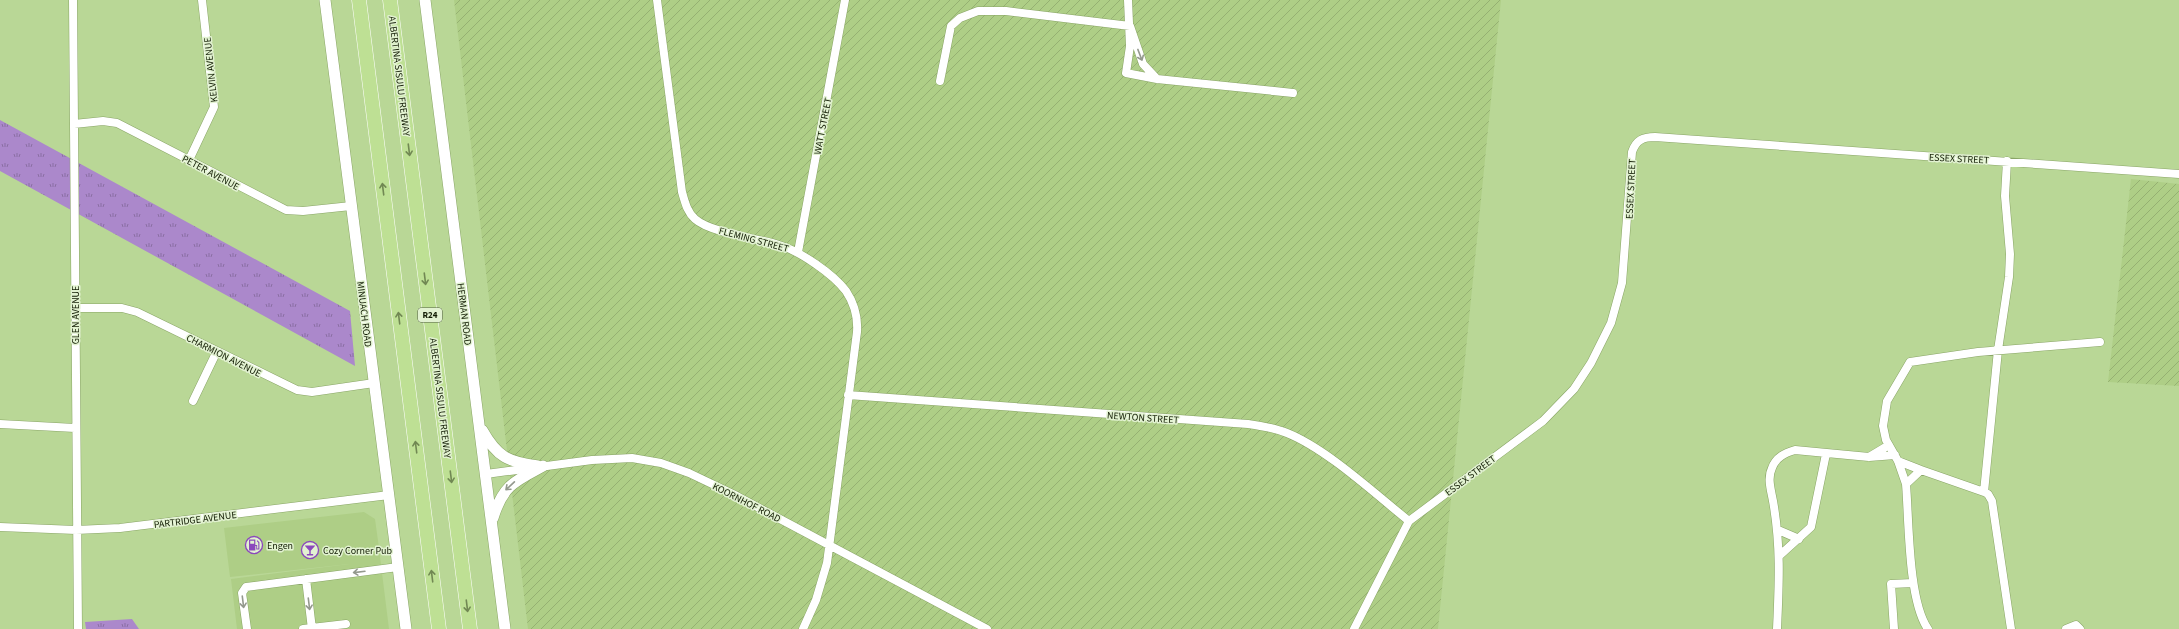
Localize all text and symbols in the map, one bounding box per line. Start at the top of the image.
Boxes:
street label: ALBERTINA SISULU FREEWAY [385,15,413,137]
street label: KELVIN AVENUE [201,37,221,103]
one-way arrow [1136,49,1144,61]
street label: WATT STREET [811,96,835,156]
one-way arrow [405,143,413,156]
street label: ESSEX STREET [1928,150,1990,168]
street label: PETER AVENUE [179,152,242,194]
street label: ESSEX STREET [1622,158,1640,220]
one-way arrow [379,183,387,196]
street label: FLEMING STREET [717,224,791,256]
one-way arrow [422,272,429,285]
street label: MINUACH ROAD [353,280,375,348]
street label: HERMAN ROAD [453,282,475,346]
street label: GLEN AVENUE [69,286,83,344]
road number: R24 [418,308,442,322]
one-way arrow [395,312,403,325]
street label: CHARMION AVENUE [184,331,263,381]
street label: ALBERTINA SISULU FREEWAY [426,337,454,459]
street label: NEWTON STREET [1107,409,1180,428]
one-way arrow [412,441,419,454]
street label: ESSEX STREET [1442,452,1499,500]
one-way arrow [447,470,455,483]
street label: KOORNHOF ROAD [710,480,783,526]
one-way arrow [505,481,515,490]
street label: PARTRIDGE AVENUE [153,508,237,532]
fuel station icon: Engen [244,535,264,555]
place label: Engen [267,539,293,553]
bar icon: Cozy Corner Pub [300,540,320,560]
place label: Cozy Corner Pub [323,544,393,558]
one-way arrow [353,568,366,576]
one-way arrow [428,570,436,583]
one-way arrow [239,595,247,608]
one-way arrow [305,597,313,610]
one-way arrow [463,599,471,612]

